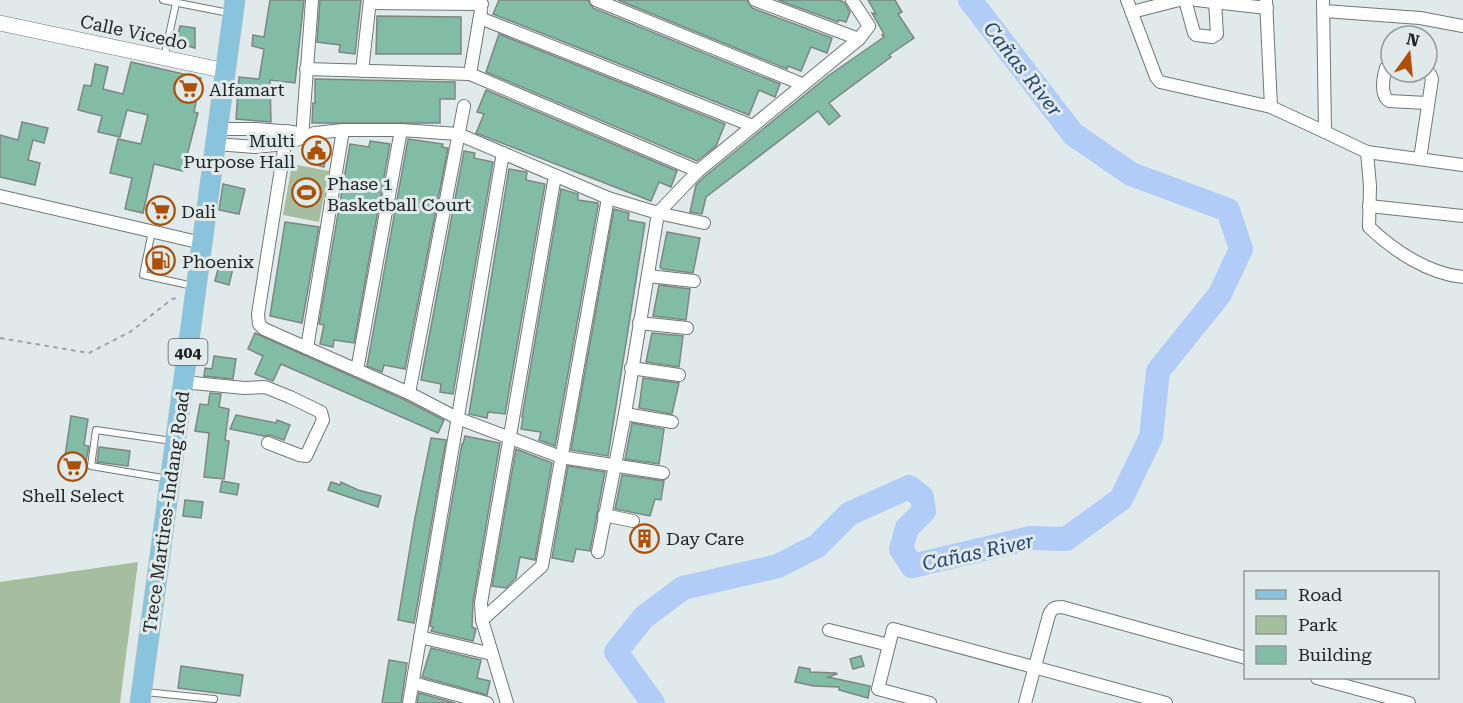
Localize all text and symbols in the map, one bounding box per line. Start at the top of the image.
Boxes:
street label: Calle Vicedo [78,10,190,54]
water label: Cañas River [979,17,1068,122]
north arrow [1379,24,1439,84]
text: N [1404,29,1421,51]
supermarket icon: Alfamart [172,73,204,105]
place label: Alfamart [209,79,285,100]
place label: Multi Purpose Hall [183,130,295,172]
public building icon: Multi Purpose Hall [300,134,332,166]
place label: Phase 1 Basketball Court [327,173,472,215]
sports icon: Phase 1 Basketball Court [290,177,322,209]
supermarket icon: Dali [144,195,176,227]
place label: Dali [181,201,216,222]
fuel station icon: Phoenix [145,245,177,277]
place label: Phoenix [182,251,254,272]
road number: 404 [168,339,207,365]
street label: Trece Martires-Indang Road [139,389,193,634]
supermarket icon: Shell Select [57,450,89,482]
place label: Shell Select [22,485,124,506]
building icon: Day Care [629,522,661,554]
place label: Day Care [666,528,744,549]
water label: Cañas River [920,528,1037,576]
legend [1244,571,1439,679]
text: Road [1298,584,1343,605]
text: Park [1298,614,1338,635]
text: Building [1298,644,1372,665]

